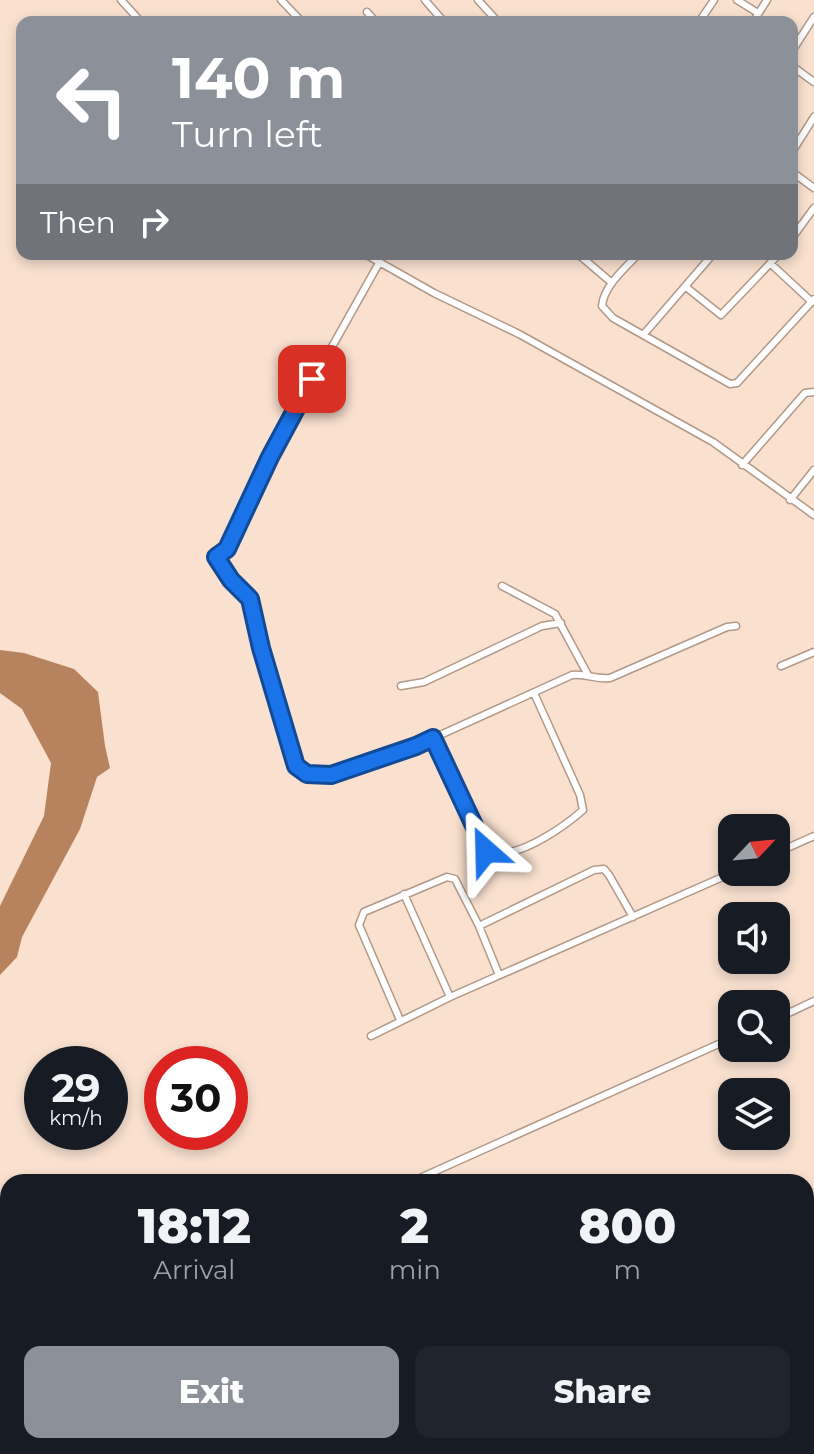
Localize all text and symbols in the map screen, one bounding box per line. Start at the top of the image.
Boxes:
text: 140 m [172,44,345,112]
icon: left [40,48,144,152]
text: Turn left [172,112,323,156]
icon: right [132,200,176,244]
text: Then [40,204,116,241]
pin [278,345,346,413]
icon: arrive [290,357,334,401]
position arrow [444,809,528,893]
north arrow [718,814,790,886]
map controls [718,814,790,1150]
button: sound [718,902,790,974]
button: search [718,990,790,1062]
speed limit sign: 30 [144,1046,248,1150]
text: 29 [51,1063,101,1112]
button: layers [718,1078,790,1150]
text: km/h [49,1106,103,1130]
text: 18:12 [138,1197,251,1255]
text: 2 [400,1197,429,1255]
text: 800 [578,1197,676,1255]
text: Arrival [153,1254,235,1286]
text: min [389,1254,441,1286]
text: m [614,1254,641,1286]
button: Exit [24,1346,399,1438]
button: Share [415,1346,790,1438]

